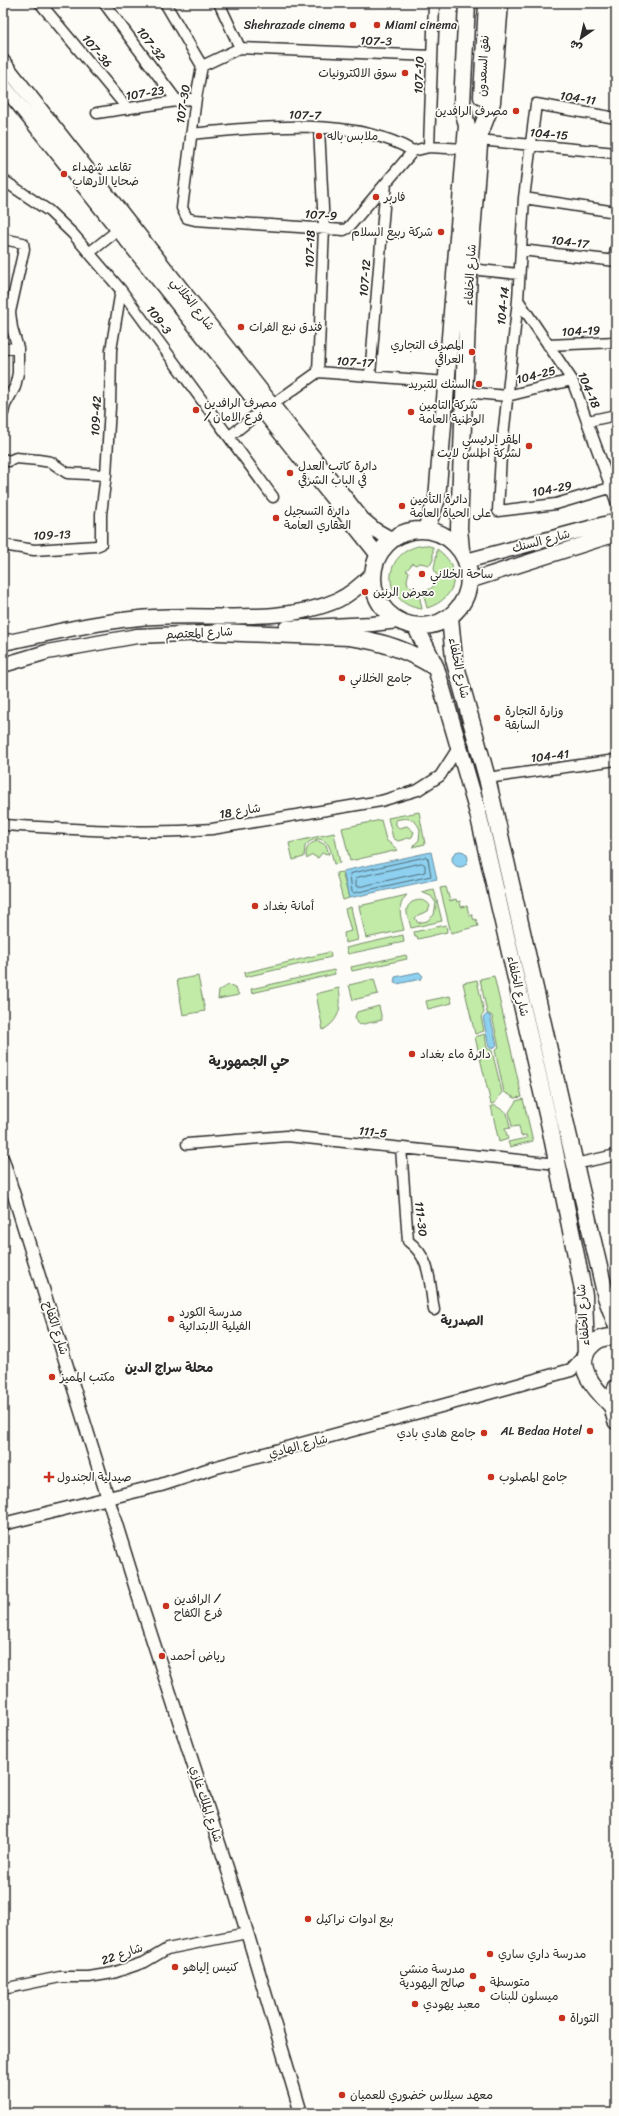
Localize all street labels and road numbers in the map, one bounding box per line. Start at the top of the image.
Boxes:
street label: 107-32 [131,22,171,66]
street label: 107-36 [76,29,118,73]
street label: 107-3 [360,29,393,53]
street label: نفق السعدون [470,35,496,97]
street label: 107-10 [407,55,431,94]
street label: 107-23 [124,79,166,107]
street label: 107-30 [169,82,197,125]
street label: 104-11 [558,84,598,112]
street label: 107-7 [289,103,323,127]
street label: 104-15 [529,121,569,147]
street label: 107-9 [304,203,338,227]
street label: 104-17 [550,229,591,255]
street label: 107-18 [298,230,322,268]
street label: شارع الخلفاء [457,244,483,306]
street label: 107-12 [352,258,378,298]
street label: شارع الخلاني [165,273,221,335]
street label: 104-14 [490,285,516,326]
street label: 109-3 [141,300,178,340]
street label: 104-19 [561,319,601,343]
street label: 107-17 [336,350,375,374]
street label: 104-25 [514,359,558,391]
street label: 104-18 [571,368,607,412]
street label: 109-42 [84,395,108,437]
street label: 104-29 [530,474,574,504]
street label: 109-13 [33,523,71,547]
street label: شارع السنك [509,523,573,559]
street label: شارع المعتصم [165,620,233,646]
street label: شارع الخلفاء [442,635,476,701]
street label: 104-41 [530,743,570,769]
street label: شارع 18 [218,797,262,825]
street label: شارع الخلفاء [500,953,536,1019]
street label: 111-5 [358,1120,388,1144]
street label: 111-30 [408,1200,434,1238]
street label: شارع الخلفاء [570,1283,596,1347]
street label: شارع الكفاح [37,1298,75,1358]
street label: شارع الهادي [266,1428,330,1464]
street label: شارع الملك غازي [183,1763,229,1845]
street label: شارع 22 [98,1937,146,1971]

